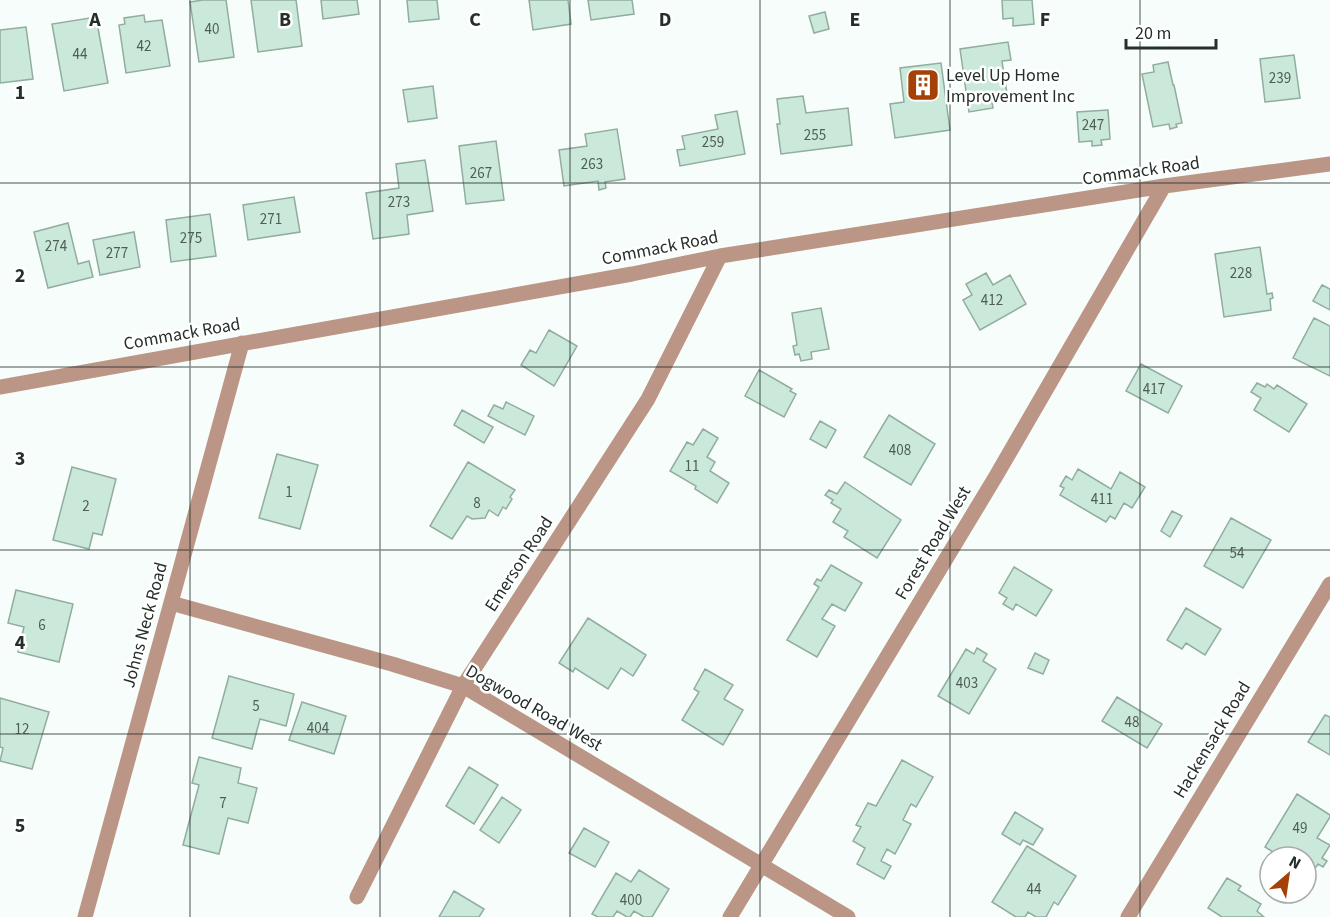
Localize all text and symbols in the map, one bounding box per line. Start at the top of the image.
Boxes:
text: A [88,6,101,34]
text: B [279,6,291,34]
text: C [469,6,481,34]
text: D [659,6,671,34]
text: E [850,6,860,34]
text: F [1040,6,1050,34]
scale bar [1126,12,1216,50]
house number: 40 [205,19,219,40]
text: 20 m [1135,21,1171,46]
house number: 42 [137,36,151,57]
house number: 44 [73,44,88,65]
place label: Level Up Home Improvement Inc [946,63,1075,109]
building icon: Level Up Home Improvement Inc [905,67,941,103]
house number: 239 [1269,68,1291,89]
text: 1 [15,79,25,107]
house number: 247 [1082,115,1104,136]
house number: 255 [804,125,826,146]
house number: 259 [702,132,724,153]
street label: Commack Road [1081,150,1201,192]
house number: 263 [581,154,603,175]
house number: 267 [470,163,492,184]
house number: 273 [388,192,410,213]
house number: 271 [260,209,282,230]
street label: Commack Road [600,224,720,272]
house number: 275 [180,228,202,249]
house number: 274 [45,236,68,257]
house number: 277 [106,243,128,264]
text: 2 [15,262,25,290]
house number: 228 [1230,263,1252,284]
house number: 412 [981,290,1003,311]
street label: Commack Road [122,311,242,357]
house number: 417 [1143,379,1165,400]
house number: 408 [889,440,911,461]
text: 3 [15,445,25,473]
house number: 11 [685,456,699,477]
street label: Forest Road West [889,481,977,605]
house number: 1 [285,482,293,503]
house number: 411 [1091,489,1113,510]
house number: 8 [473,493,481,514]
house number: 2 [82,496,90,517]
street label: Emerson Road [479,512,559,616]
house number: 54 [1230,543,1245,564]
street label: Johns Neck Road [116,559,174,691]
house number: 6 [38,615,46,636]
text: 4 [15,629,26,657]
street label: Dogwood Road West [461,659,607,757]
house number: 403 [956,673,978,694]
street label: Hackensack Road [1167,677,1257,803]
house number: 5 [252,696,260,717]
house number: 48 [1125,712,1139,733]
house number: 404 [307,718,330,739]
house number: 12 [15,719,29,740]
house number: 7 [219,793,227,814]
text: 5 [15,812,25,840]
house number: 49 [1293,818,1307,839]
north arrow [1258,845,1318,905]
text: N [1285,851,1305,875]
house number: 44 [1027,879,1042,900]
house number: 400 [620,890,642,911]

